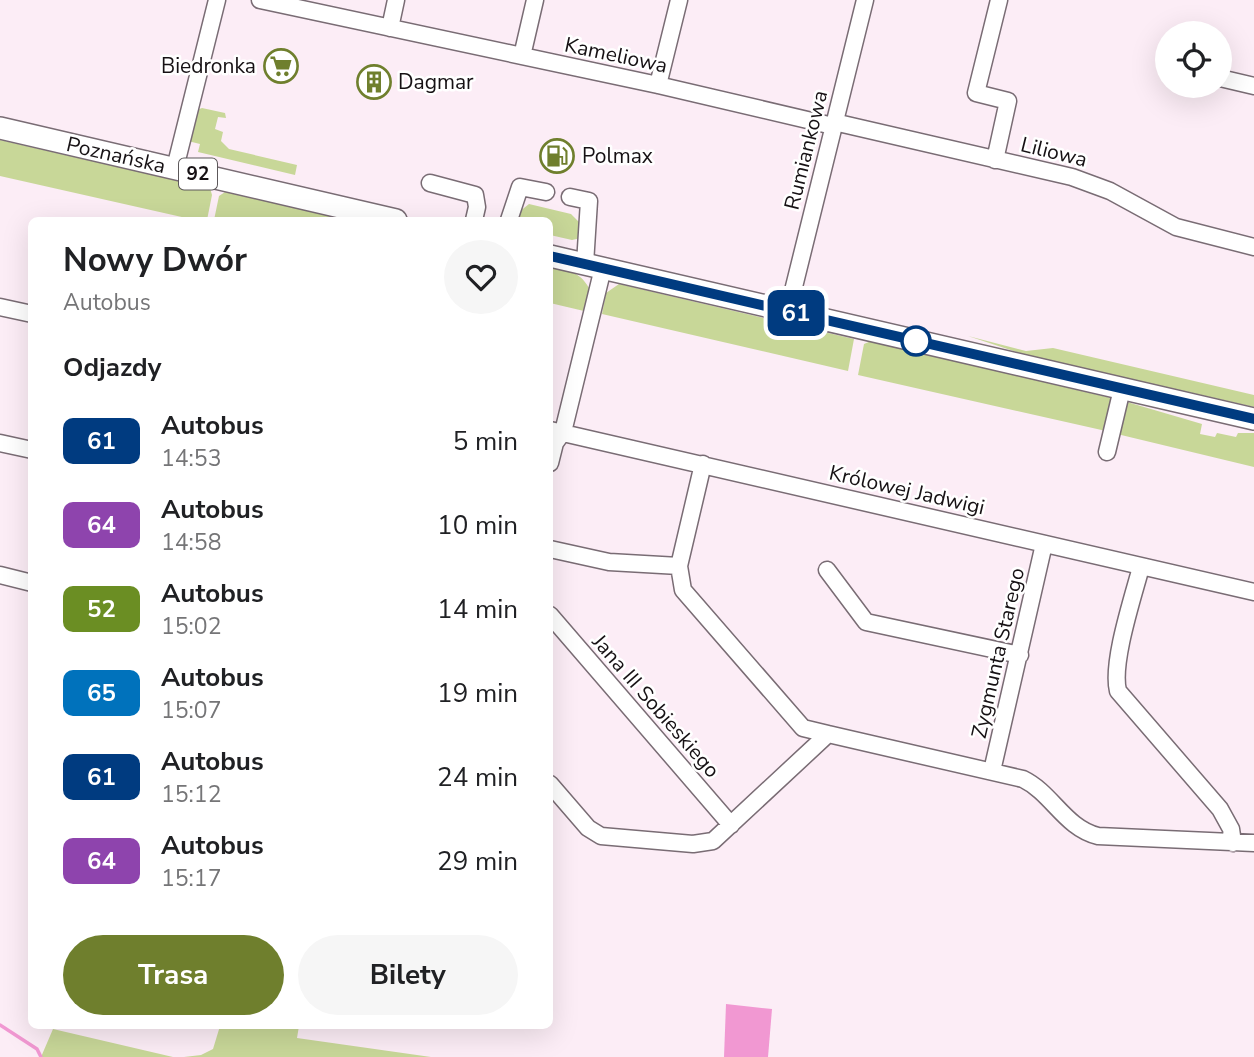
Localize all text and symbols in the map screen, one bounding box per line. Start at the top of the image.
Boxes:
map controls [1155,21,1232,98]
button: locate [1155,21,1232,98]
street label: Kameliowa [562,30,670,80]
supermarket icon: Biedronka [262,47,300,85]
place label: Biedronka [161,52,256,80]
building icon: Dagmar [355,63,393,101]
place label: Dagmar [398,68,474,96]
street label: Rumiankowa [778,87,834,213]
street label: Poznańska [64,130,168,180]
street label: Liliowa [1018,130,1090,174]
fuel station icon: Polmax [538,137,576,175]
place label: Polmax [582,142,653,170]
road number: 92 [179,158,217,190]
text: Nowy Dwór [63,238,247,283]
button: heart [444,240,518,314]
text: Autobus [63,287,151,318]
line badge: 61 [764,290,828,336]
text: 61 [782,297,810,329]
unlabelled marker [901,326,931,356]
text: Odjazdy [63,350,161,385]
text: Autobus [161,408,264,443]
text: 5 min [453,424,518,459]
text: 61 [87,425,116,457]
text: 14:53 [161,443,221,474]
street label: Królowej Jadwigi [827,459,987,521]
text: Autobus [161,492,264,527]
text: 10 min [437,508,518,543]
text: 64 [87,509,116,541]
text: 14:58 [161,527,221,558]
street label: Zygmunta Starego [965,565,1031,741]
text: Autobus [161,576,264,611]
text: 14 min [437,592,518,627]
text: 52 [87,593,116,625]
text: 15:02 [161,611,221,642]
street label: Jana III Sobieskiego [585,628,726,784]
text: Autobus [161,660,264,695]
text: 19 min [437,676,518,711]
text: 65 [87,677,116,709]
text: 15:07 [161,695,221,726]
text: Autobus [161,744,264,779]
text: 24 min [437,760,518,795]
text: 61 [87,761,116,793]
text: 15:12 [161,779,221,810]
text: Autobus [161,828,264,863]
text: 29 min [437,844,518,879]
text: 64 [87,845,116,877]
text: 15:17 [161,863,221,894]
button: Trasa [63,935,284,1015]
button: Bilety [298,935,518,1015]

